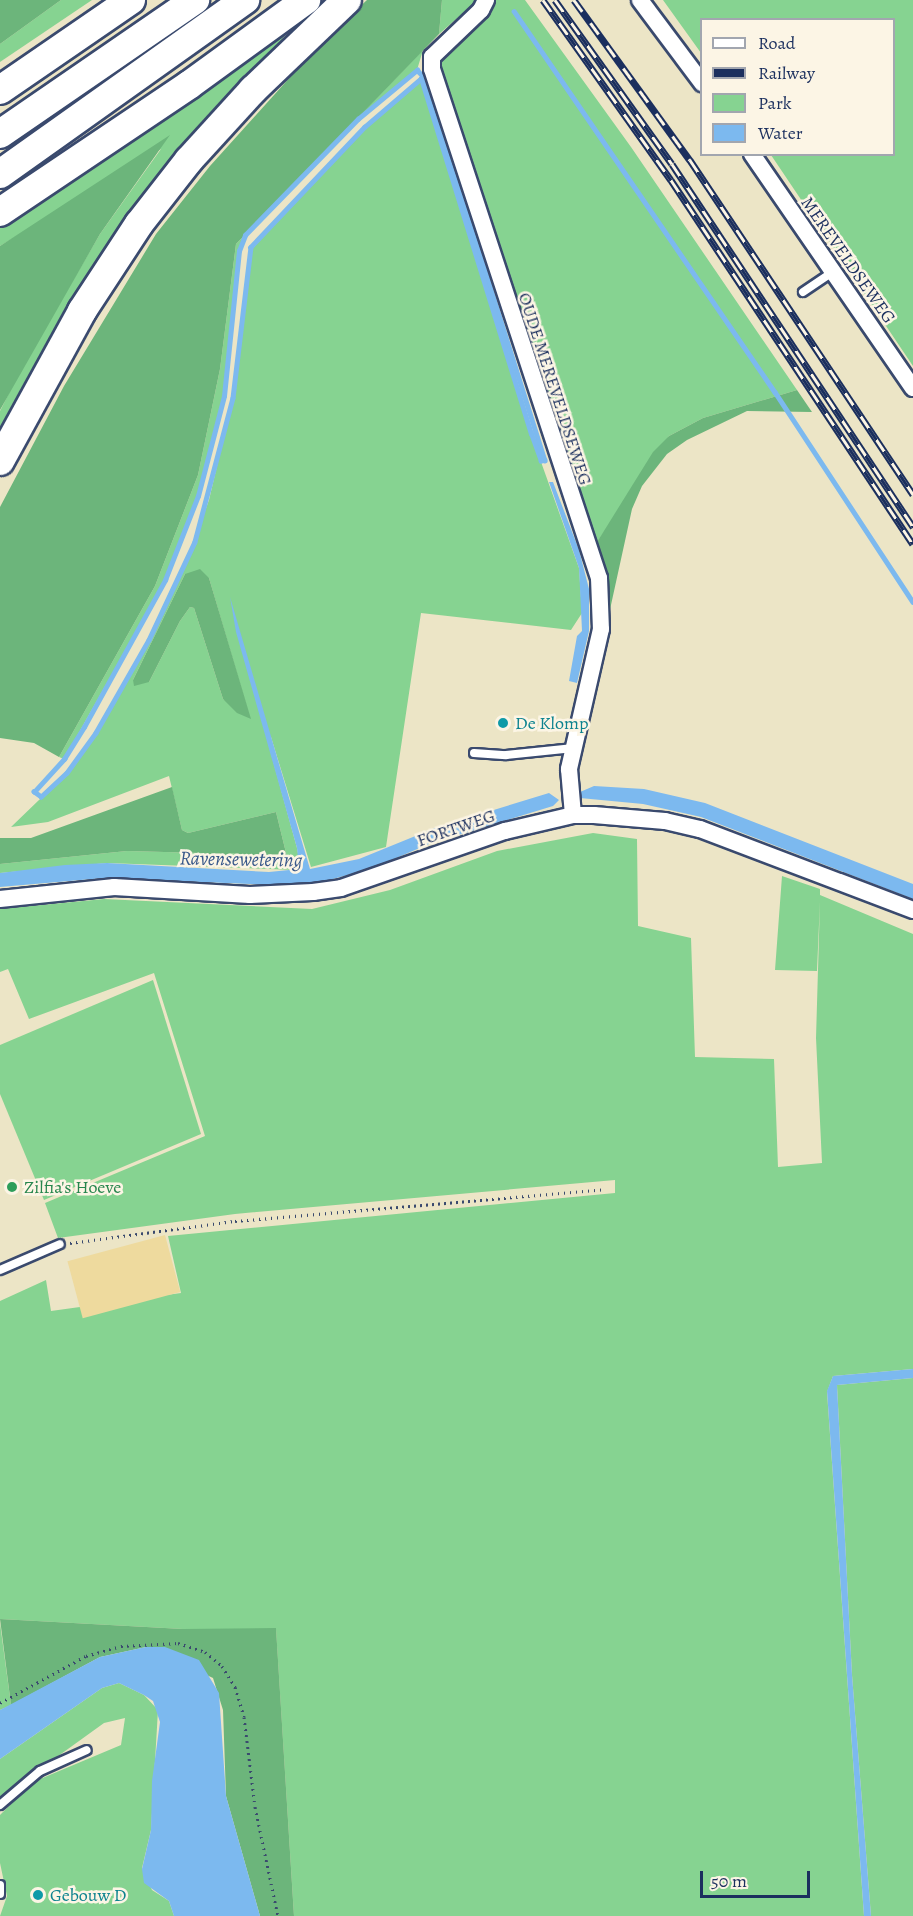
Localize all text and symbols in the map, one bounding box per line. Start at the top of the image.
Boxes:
legend [700,18,895,156]
text: Road [758,31,795,55]
text: Railway [758,61,815,85]
text: Park [758,91,792,115]
text: Water [758,121,803,145]
street label: MEREVELDSEWEG [796,192,900,328]
street label: OUDE MEREVELDSEWEG [514,290,596,488]
place label: De Klomp [515,712,588,734]
marker: De Klomp [496,716,510,730]
street label: FORTWEG [414,805,498,851]
water label: Ravensewetering [179,846,303,872]
place label: Zilfia's Hoeve [24,1176,121,1198]
marker: Zilfia's Hoeve [5,1180,19,1194]
scale bar [703,1859,812,1897]
text: 50 m [711,1869,747,1893]
place label: Gebouw D [50,1884,126,1906]
marker: Gebouw D [31,1888,45,1902]

